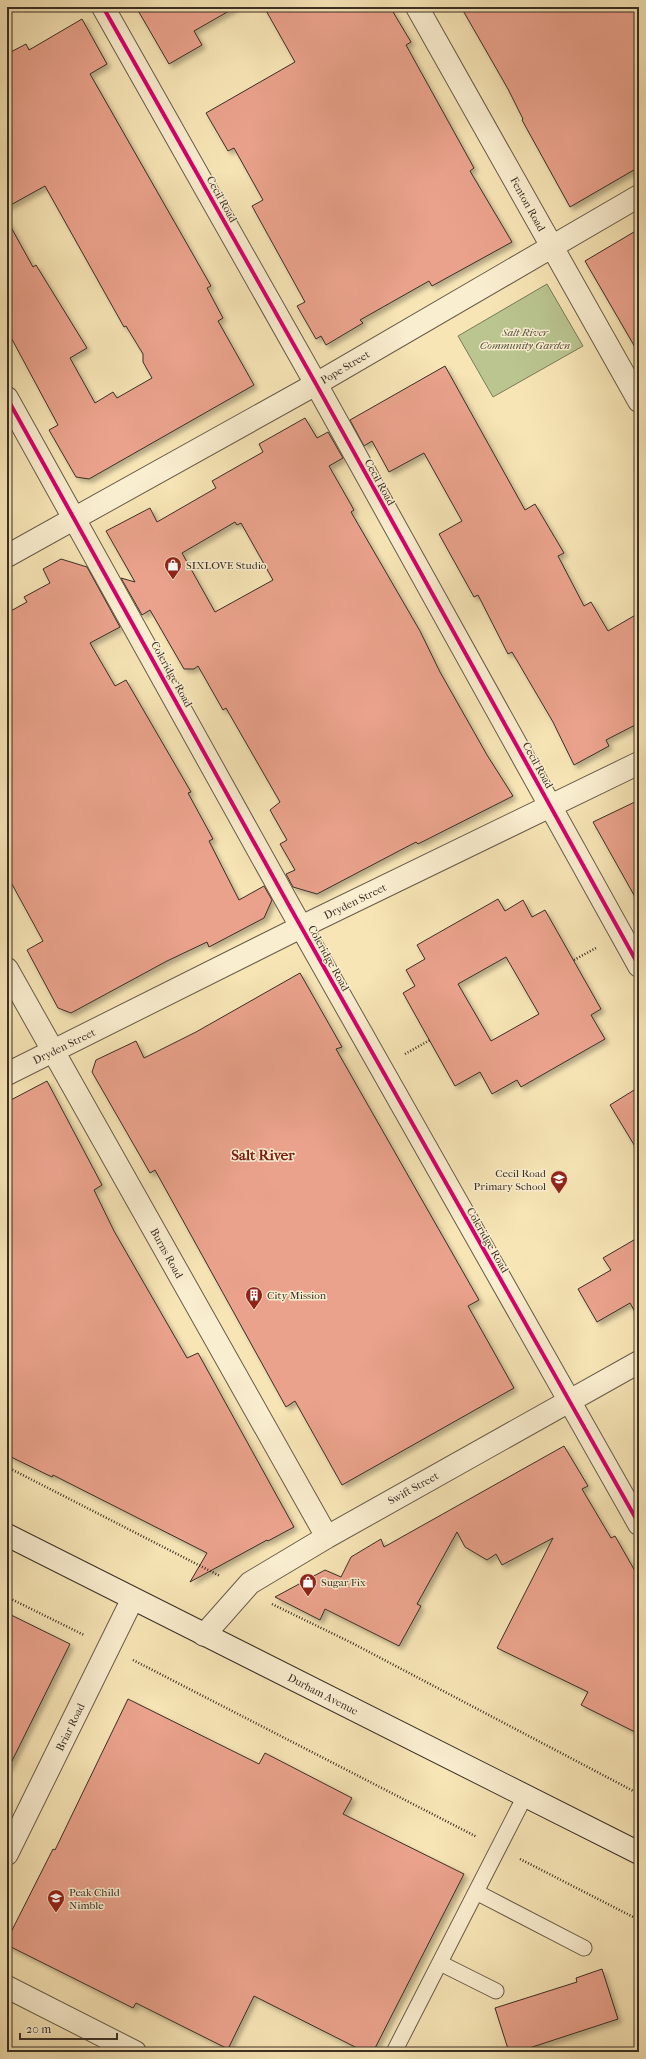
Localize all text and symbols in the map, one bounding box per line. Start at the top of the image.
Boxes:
street label: Cecil Road [204,174,240,226]
street label: Fenton Road [507,175,548,235]
park label: Salt River Community Garden [480,326,570,352]
street label: Pope Street [318,348,372,387]
street label: Cecil Road [362,457,398,509]
shop icon: SIXLOVE Studio [163,555,183,580]
place label: SIXLOVE Studio [186,559,267,572]
street label: Coleridge Road [148,639,196,710]
street label: Cecil Road [520,740,556,792]
street label: Dryden Street [322,881,389,922]
street label: Coleridge Road [305,923,353,994]
street label: Dryden Street [31,1026,98,1067]
district label: Salt River [231,1146,295,1164]
place label: Cecil Road Primary School [474,1167,547,1193]
school or university icon: Cecil Road Primary School [549,1169,569,1194]
street label: Coleridge Road [464,1205,512,1276]
street label: Burns Road [147,1226,186,1281]
building icon: City Mission [244,1285,264,1310]
place label: City Mission [267,1289,327,1302]
street label: Swift Street [386,1469,441,1508]
shop icon: Sugar Fix [298,1572,318,1597]
place label: Sugar Fix [321,1576,366,1589]
street label: Durham Avenue [285,1671,361,1718]
street label: Briar Road [53,1700,88,1753]
place label: Peak Child Nimble [69,1886,121,1912]
school or university icon: Peak Child Nimble [46,1888,66,1913]
scale bar [20,2015,117,2041]
text: 20 m [26,2022,51,2036]

